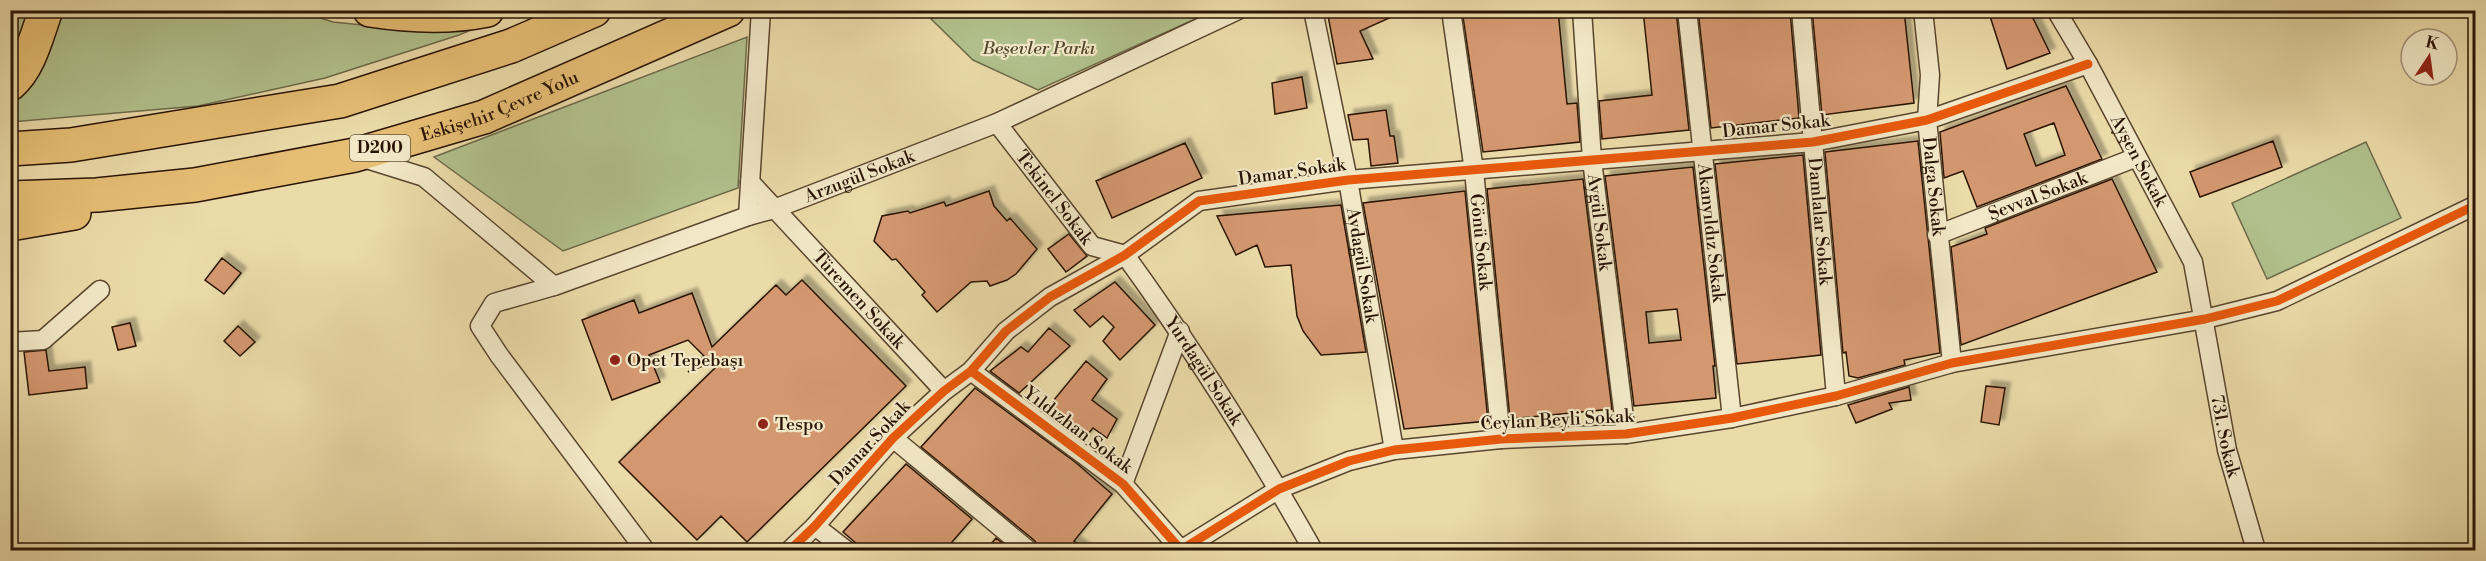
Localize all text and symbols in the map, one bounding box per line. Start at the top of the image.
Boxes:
north arrow [2399,27,2459,87]
text: K [2424,32,2442,55]
park label: Beşevler Parkı [982,37,1096,60]
street label: Eskişehir Çevre Yolu [418,65,583,147]
street label: Damar Sokak [1721,109,1833,143]
street label: Ayşen Sokak [2105,110,2174,212]
road number: D200 [350,135,410,161]
street label: Dalga Sokak [1917,135,1951,238]
street label: Arzugül Sokak [800,144,919,208]
street label: Tekinel Sokak [1011,146,1099,251]
street label: Damar Sokak [1237,153,1349,191]
street label: Damlalar Sokak [1803,156,1838,288]
street label: Akanyıldız Sokak [1692,161,1731,305]
street label: Şevval Sokak [1985,166,2092,225]
street label: Aygül Sokak [1582,171,1617,274]
street label: Gönü Sokak [1465,193,1498,293]
street label: Aydagül Sokak [1341,205,1384,326]
street label: Türemen Sokak [807,245,911,355]
street label: Yurdagül Sokak [1159,311,1249,431]
place label: Opet Tepebaşı [627,349,744,372]
marker: Opet Tepebaşı [608,353,622,367]
street label: Yıldızhan Sokak [1018,381,1139,480]
street label: 731. Sokak [2206,393,2246,481]
street label: Damar Sokak [825,394,916,490]
street label: Ceylan Beyli Sokak [1480,404,1636,435]
place label: Tespo [775,413,824,436]
marker: Tespo [756,417,770,431]

